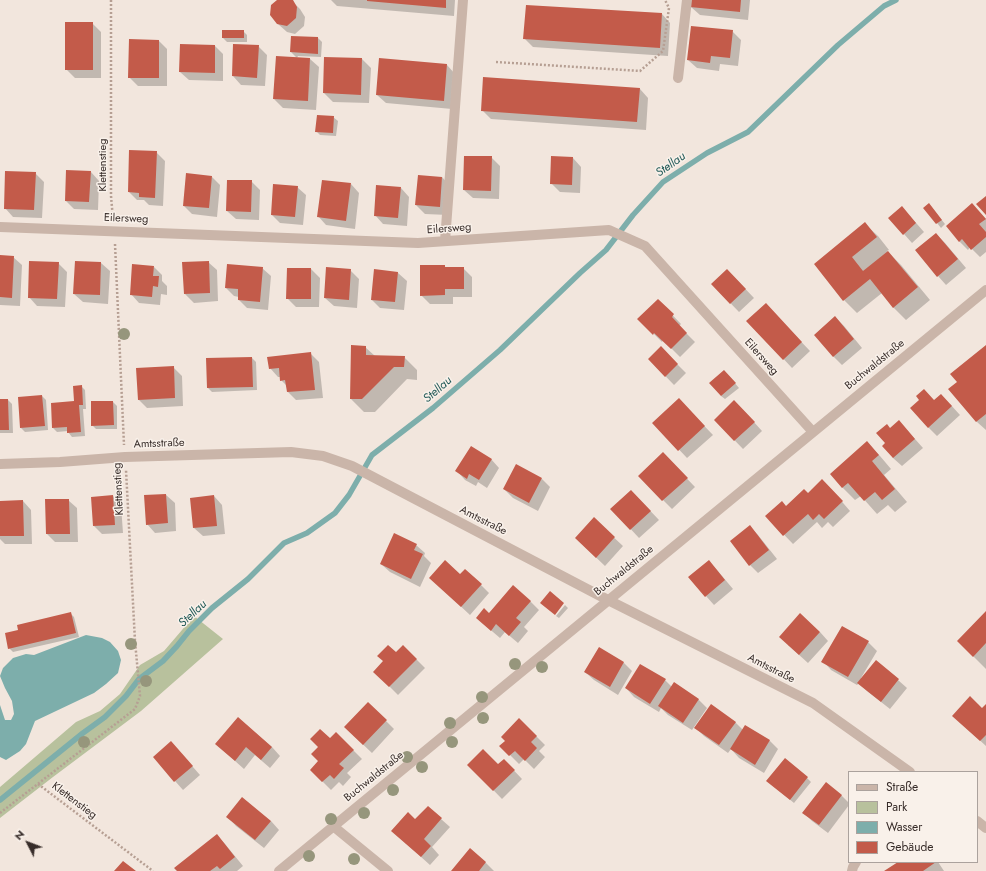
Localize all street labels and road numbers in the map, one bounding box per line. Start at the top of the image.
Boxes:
street label: Klettenstieg [96,139,110,191]
street label: Eilersweg [104,212,148,226]
street label: Eilersweg [426,221,472,237]
street label: Eilersweg [741,336,781,378]
street label: Buchwaldstraße [843,337,907,393]
street label: Amtsstraße [133,437,185,451]
street label: Klettenstieg [111,462,127,516]
street label: Amtsstraße [457,504,509,538]
street label: Buchwaldstraße [592,543,656,599]
street label: Amtsstraße [745,652,797,686]
street label: Buchwaldstraße [342,749,406,805]
street label: Klettenstieg [49,780,99,822]

